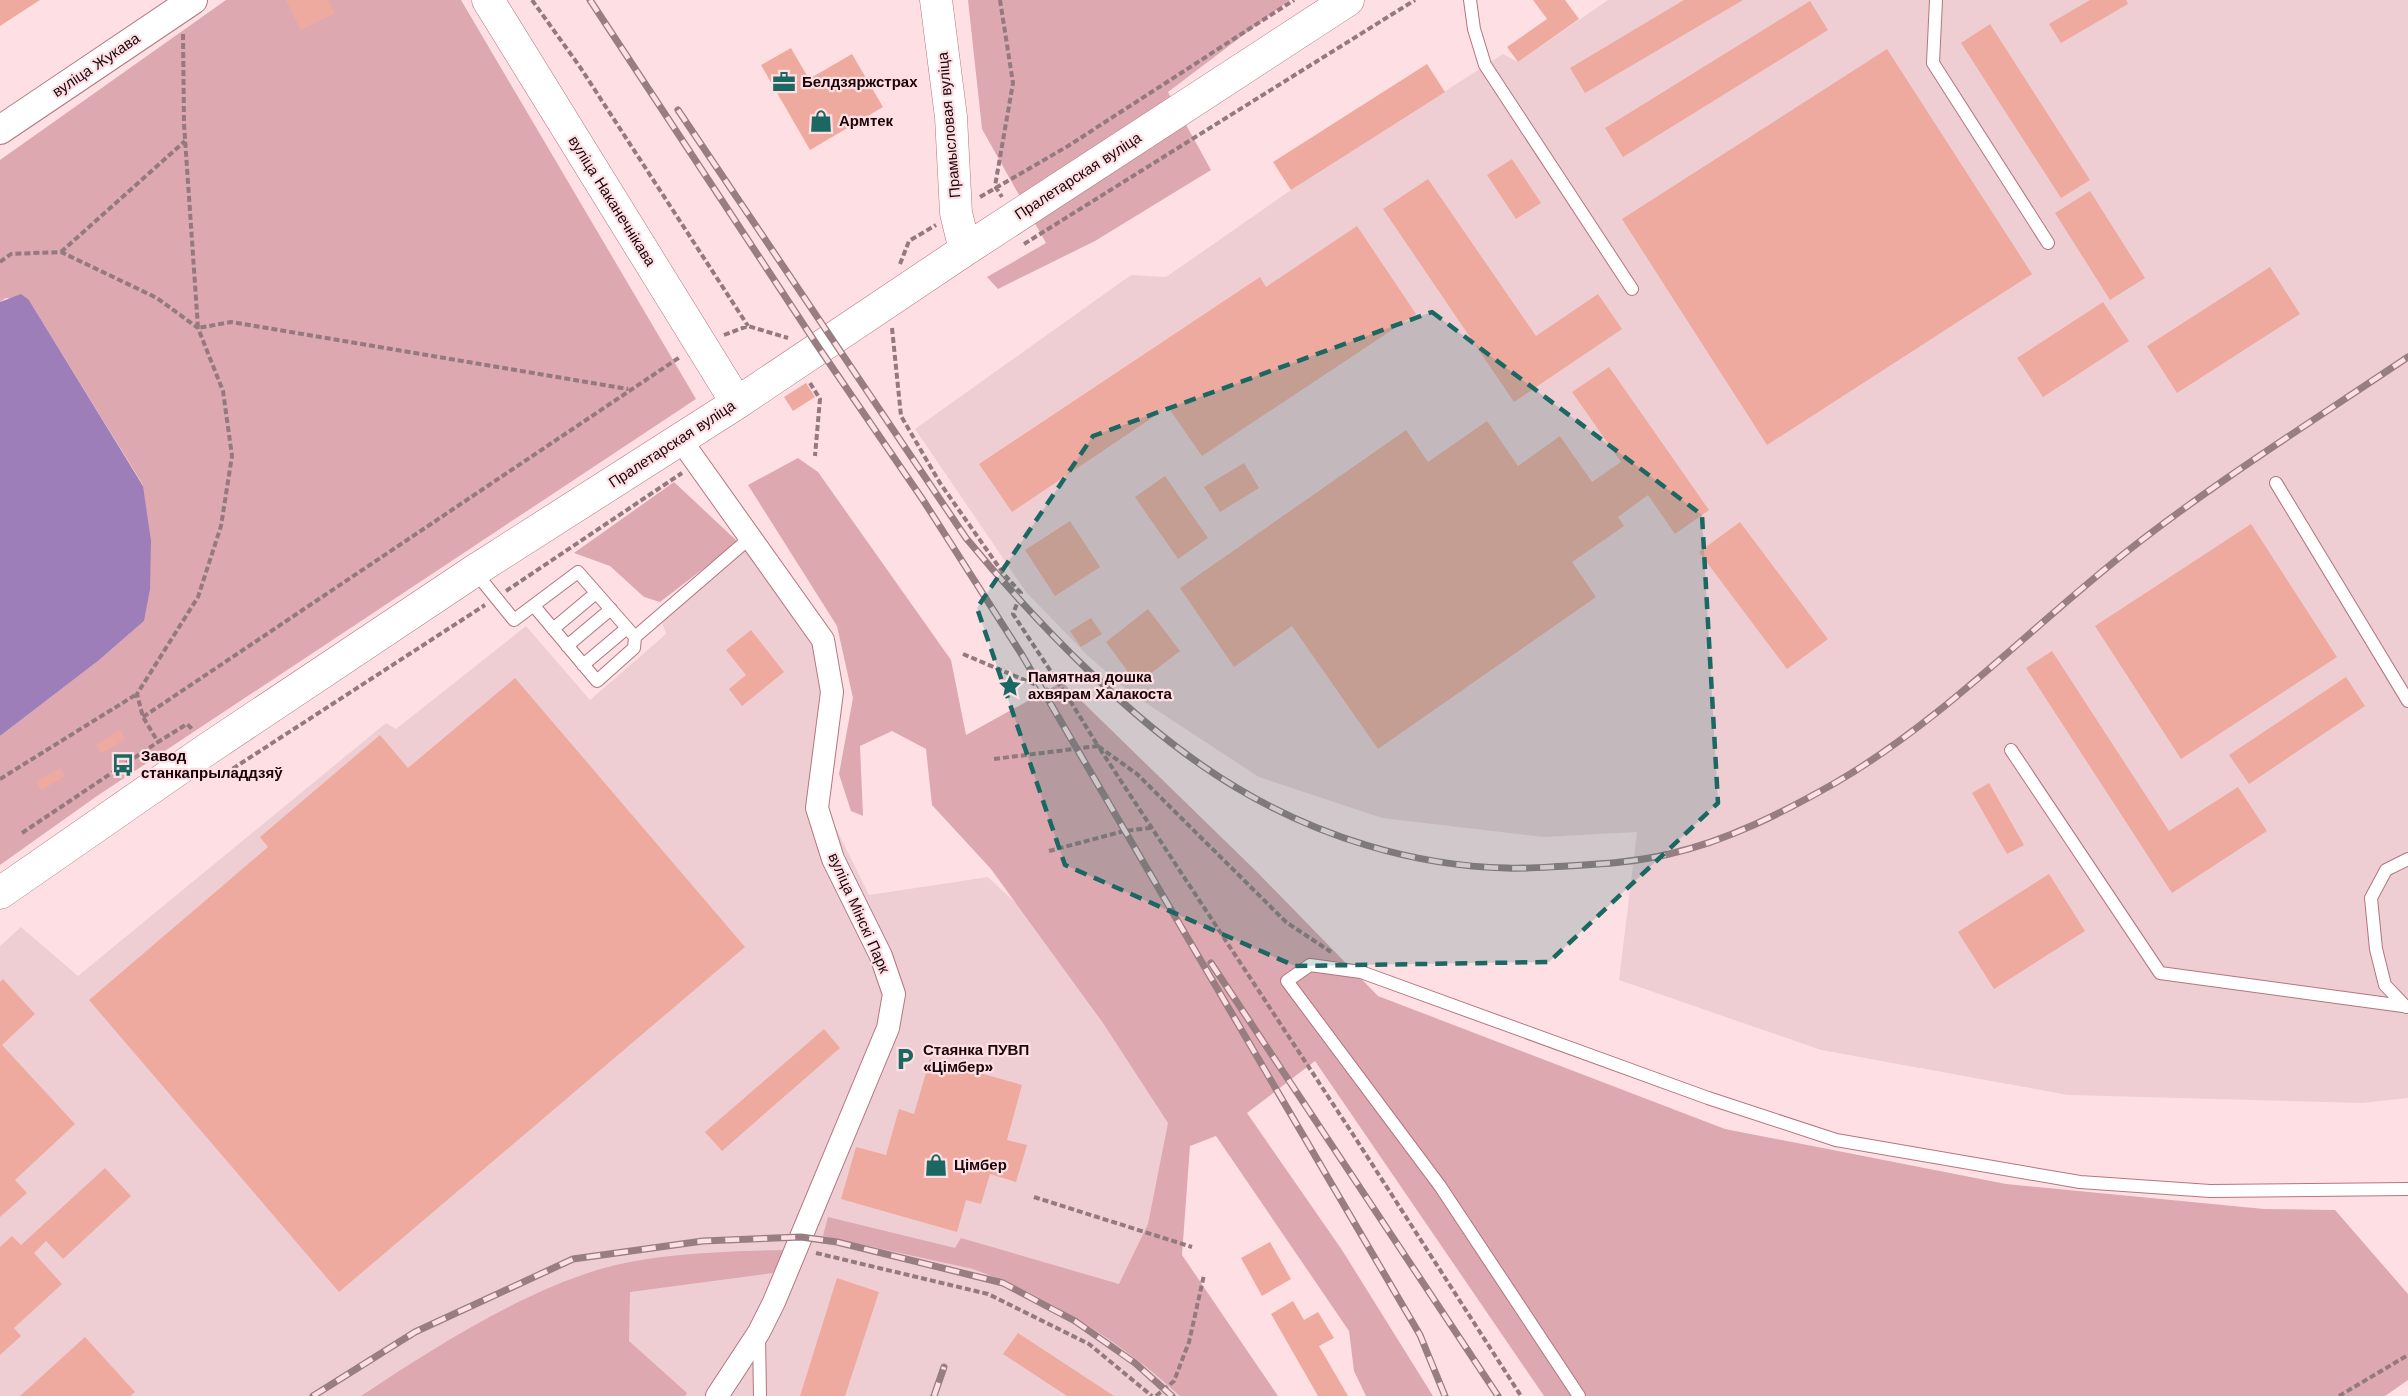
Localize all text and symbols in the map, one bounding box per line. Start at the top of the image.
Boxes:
street label: вуліца Жукава [49,29,144,101]
street label: Прамысловая вуліца [934,51,964,199]
office icon: Белдзяржстрах [771,69,797,95]
place label: Белдзяржстрах [802,73,918,91]
shop icon: Армтек [808,108,834,134]
place label: Армтек [839,112,894,130]
street label: Пралетарская вуліца [1011,128,1145,224]
street label: вуліца Наканечнікава [565,133,660,270]
street label: Пралетарская вуліца [605,396,739,492]
place label: Памятная дошка ахвярам Халакоста [1028,668,1173,703]
place icon: Памятная дошка ахвярам Халакоста [997,673,1023,699]
place label: Завод станкапрыладдзяў [141,747,283,782]
bus stop icon: Завод станкапрыладдзяў [110,752,136,778]
street label: вуліца Мінскі Парк [824,850,894,976]
place label: Стаянка ПУВП «Цімбер» [923,1041,1029,1076]
parking icon: Стаянка ПУВП «Цімбер» [892,1046,918,1072]
shop icon: Цімбер [923,1152,949,1178]
place label: Цімбер [954,1156,1007,1174]

